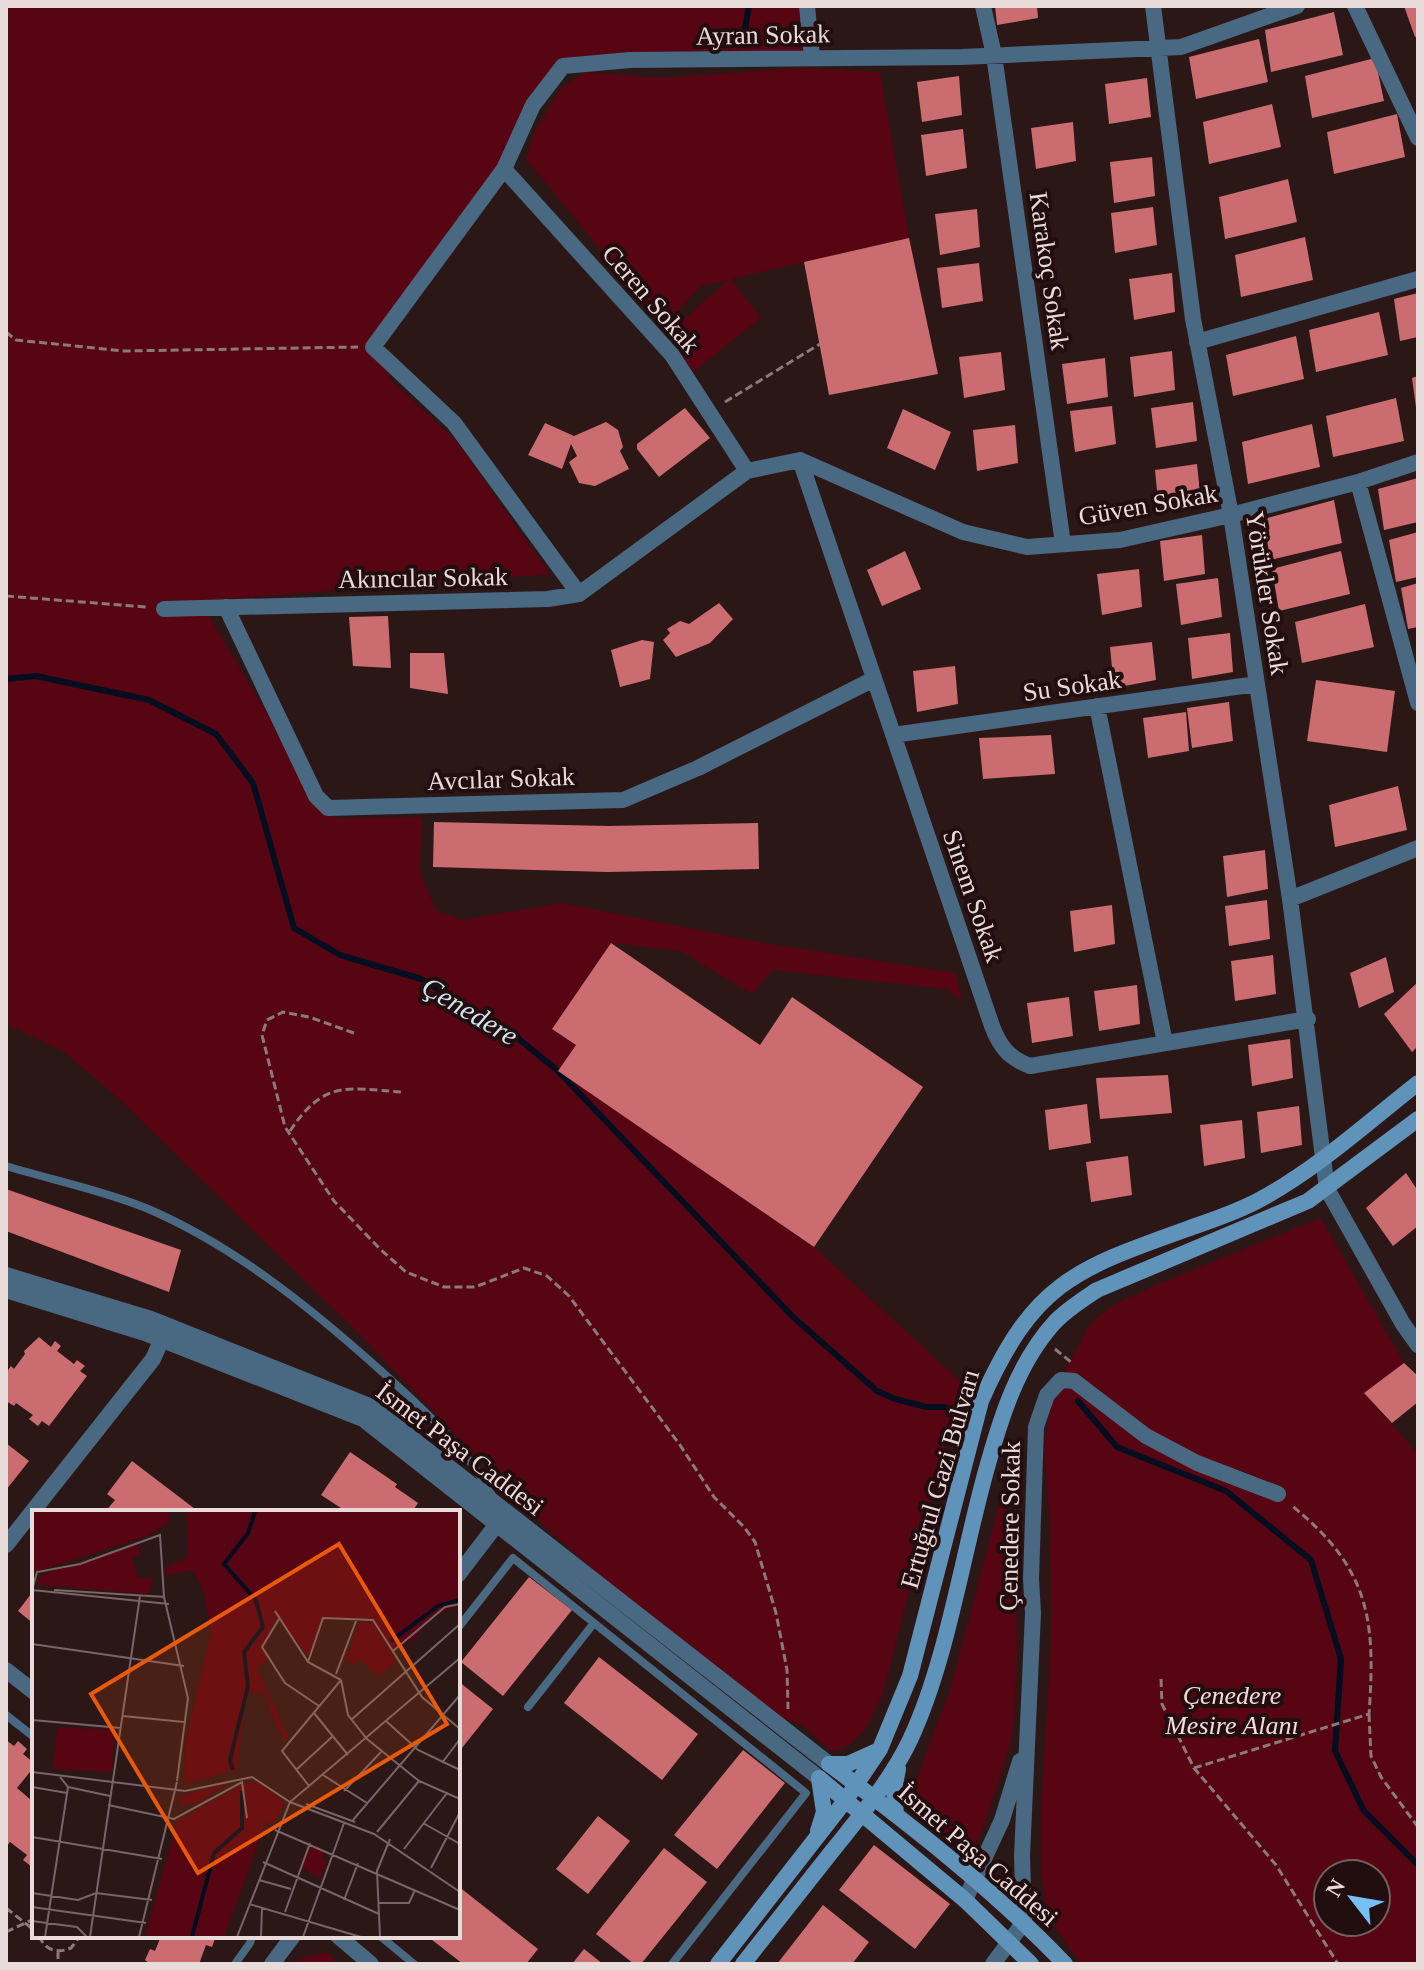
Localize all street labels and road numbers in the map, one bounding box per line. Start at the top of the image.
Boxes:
street label: Ayran Sokak [696,19,830,51]
street label: Karakoç Sokak [1024,190,1074,352]
street label: Ceren Sokak [596,239,706,359]
street label: Güven Sokak [1076,478,1220,532]
street label: Yörükler Sokak [1240,509,1294,677]
street label: Akıncılar Sokak [338,562,508,594]
street label: Su Sokak [1021,665,1123,707]
street label: Avcılar Sokak [427,762,575,796]
street label: Sinem Sokak [937,826,1009,966]
street label: Ertuğrul Gazi Bulvarı [895,1366,985,1592]
street label: İsmet Paşa Caddesi [371,1377,549,1521]
street label: Çenedere Sokak [994,1441,1026,1611]
street label: İsmet Paşa Caddesi [892,1778,1064,1932]

